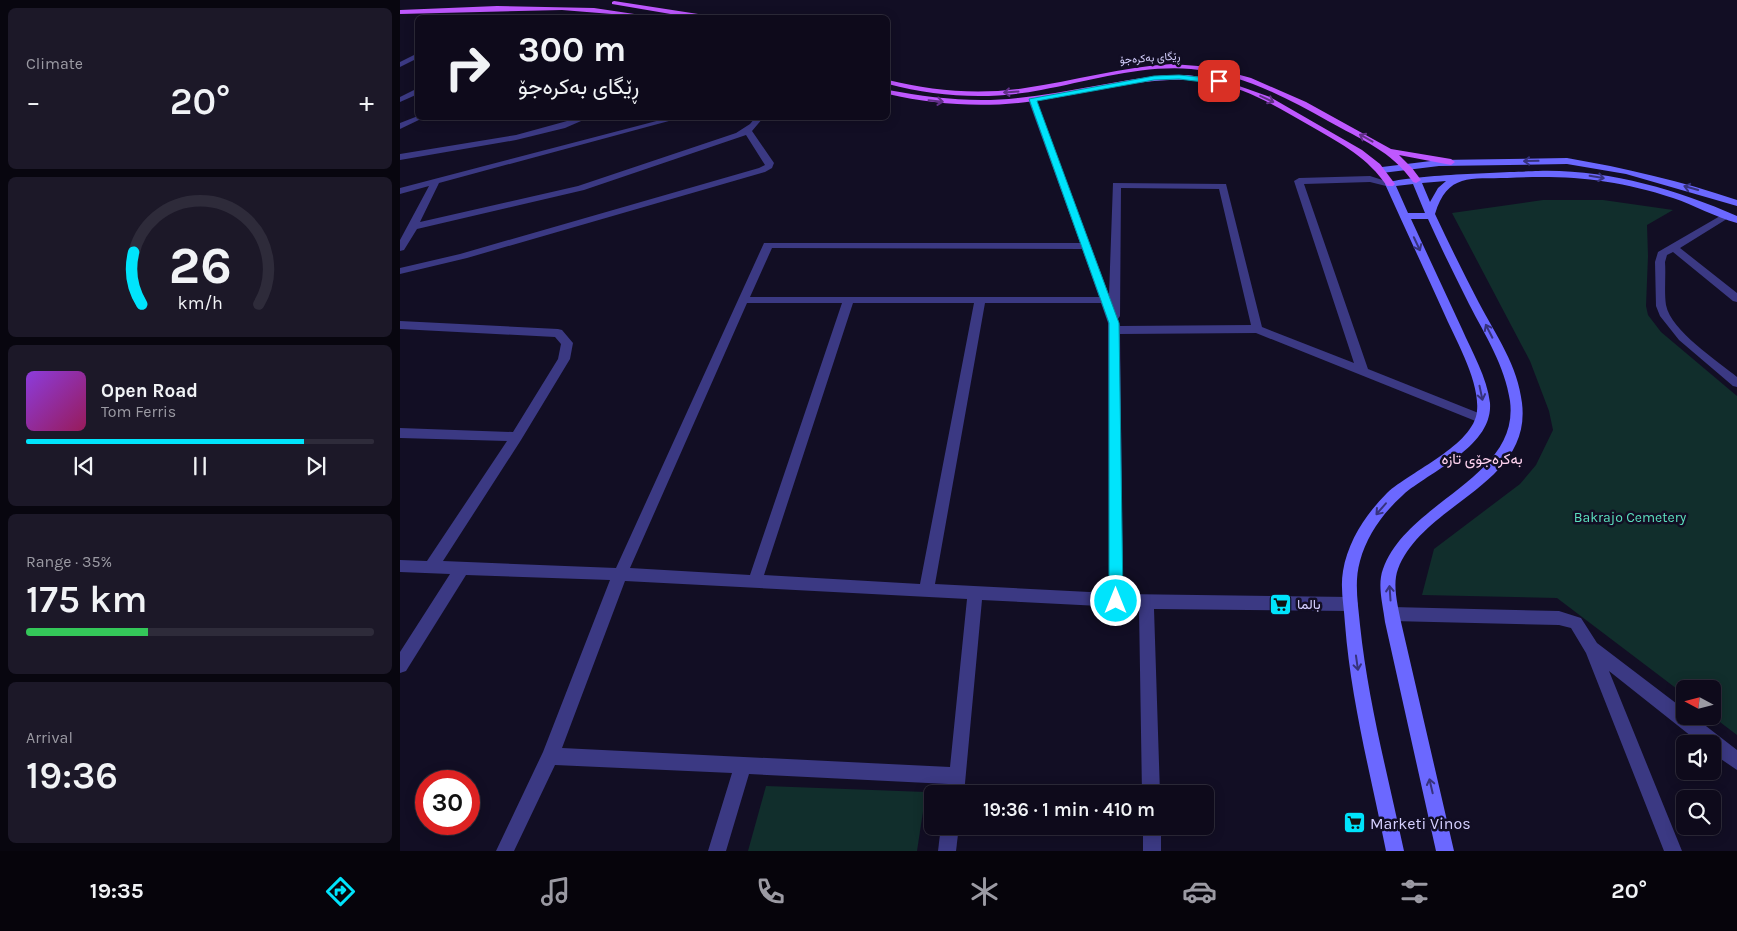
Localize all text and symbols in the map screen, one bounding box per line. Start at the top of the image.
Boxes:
text: 300 m [518,29,626,70]
icon: right [435,35,500,100]
street label: ڕێگای بەکرەجۆ [1119,49,1181,69]
text: Climate [26,54,83,73]
pin [1198,60,1240,102]
icon: arrive [1205,67,1233,95]
text: ڕێگای بەکرەجۆ [518,74,639,100]
text: 20° [170,79,230,124]
text: − [26,85,41,118]
text: + [359,85,374,118]
one-way arrow [1004,87,1020,96]
one-way arrow [1259,95,1274,105]
one-way arrow [927,96,943,105]
one-way arrow [1359,133,1374,143]
one-way arrow [1524,156,1540,166]
one-way arrow [1588,173,1604,183]
one-way arrow [1683,183,1699,192]
text: 26 [168,235,232,296]
one-way arrow [1412,237,1422,252]
text: km/h [177,293,223,314]
one-way arrow [1484,324,1493,339]
text: Open Road [101,380,198,402]
one-way arrow [1477,385,1486,401]
text: Tom Ferris [101,402,176,421]
district label: بەکرەجۆی تازە [1441,450,1523,469]
icon: previous [70,452,98,480]
icon: pause [186,452,214,480]
icon: next [302,452,330,480]
one-way arrow [1376,503,1387,516]
park label: Bakrajo Cemetery [1574,509,1687,526]
text: Range · 35% [26,552,112,571]
position arrow [1089,574,1141,626]
text: 175 km [26,577,147,622]
one-way arrow [1385,586,1395,602]
supermarket icon: بالما [1269,592,1293,616]
place label: بالما [1297,596,1321,613]
one-way arrow [1352,655,1362,671]
north arrow [1676,680,1721,725]
map controls [1676,680,1721,835]
text: Arrival [26,728,73,747]
button: sound [1676,735,1721,780]
text: 19:36 [26,753,118,798]
speed limit sign: 30 [415,770,480,835]
one-way arrow [1425,779,1435,795]
button: search [1676,790,1721,835]
text: 19:36 · 1 min · 410 m [983,799,1155,821]
supermarket icon: Marketi Vinos [1342,811,1366,835]
place label: Marketi Vinos [1370,814,1471,833]
icon: directions [323,874,358,909]
icon: music [538,874,573,909]
icon: phone [753,874,788,909]
icon: climate [967,874,1002,909]
icon: car [1182,874,1217,909]
icon: filters [1397,874,1432,909]
text: 19:35 [90,878,144,904]
text: 20° [1611,878,1647,904]

